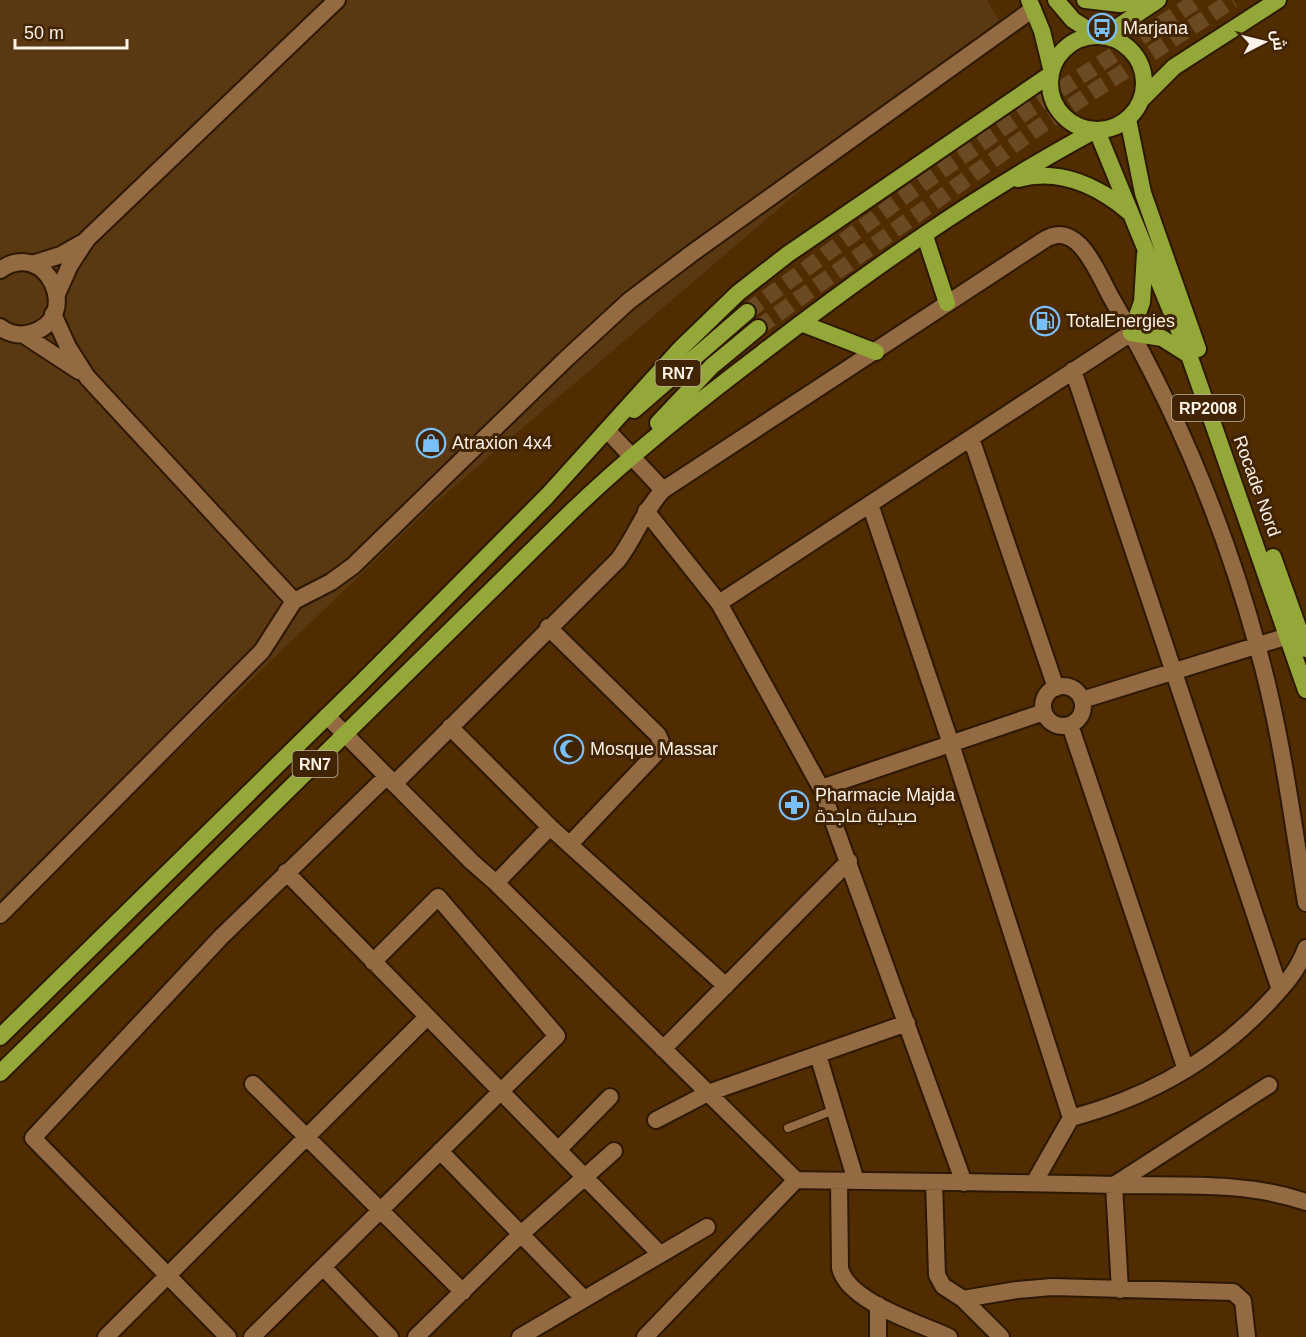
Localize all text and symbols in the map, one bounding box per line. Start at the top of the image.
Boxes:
scale bar [15,12,128,50]
bus stop icon: Marjana [1086,12,1118,44]
north arrow [1234,12,1294,72]
place label: Marjana [1123,18,1189,38]
text: 50 m [24,23,64,43]
text: ش [1268,29,1288,52]
fuel station icon: TotalEnergies [1029,305,1061,337]
place label: TotalEnergies [1066,311,1175,331]
road number: RN7 [656,360,700,386]
road number: RP2008 [1172,395,1244,421]
shop icon: Atraxion 4x4 [415,427,447,459]
place label: Atraxion 4x4 [452,433,552,453]
street label: Rocade Nord [1229,433,1285,539]
mosque icon: Mosque Massar [553,733,585,765]
place label: Mosque Massar [590,739,718,759]
road number: RN7 [292,751,338,777]
place label: Pharmacie Majda صيدلية ماجدة [815,785,956,826]
pharmacy icon: Pharmacie Majda صيدلية ماجدة [778,789,810,821]

